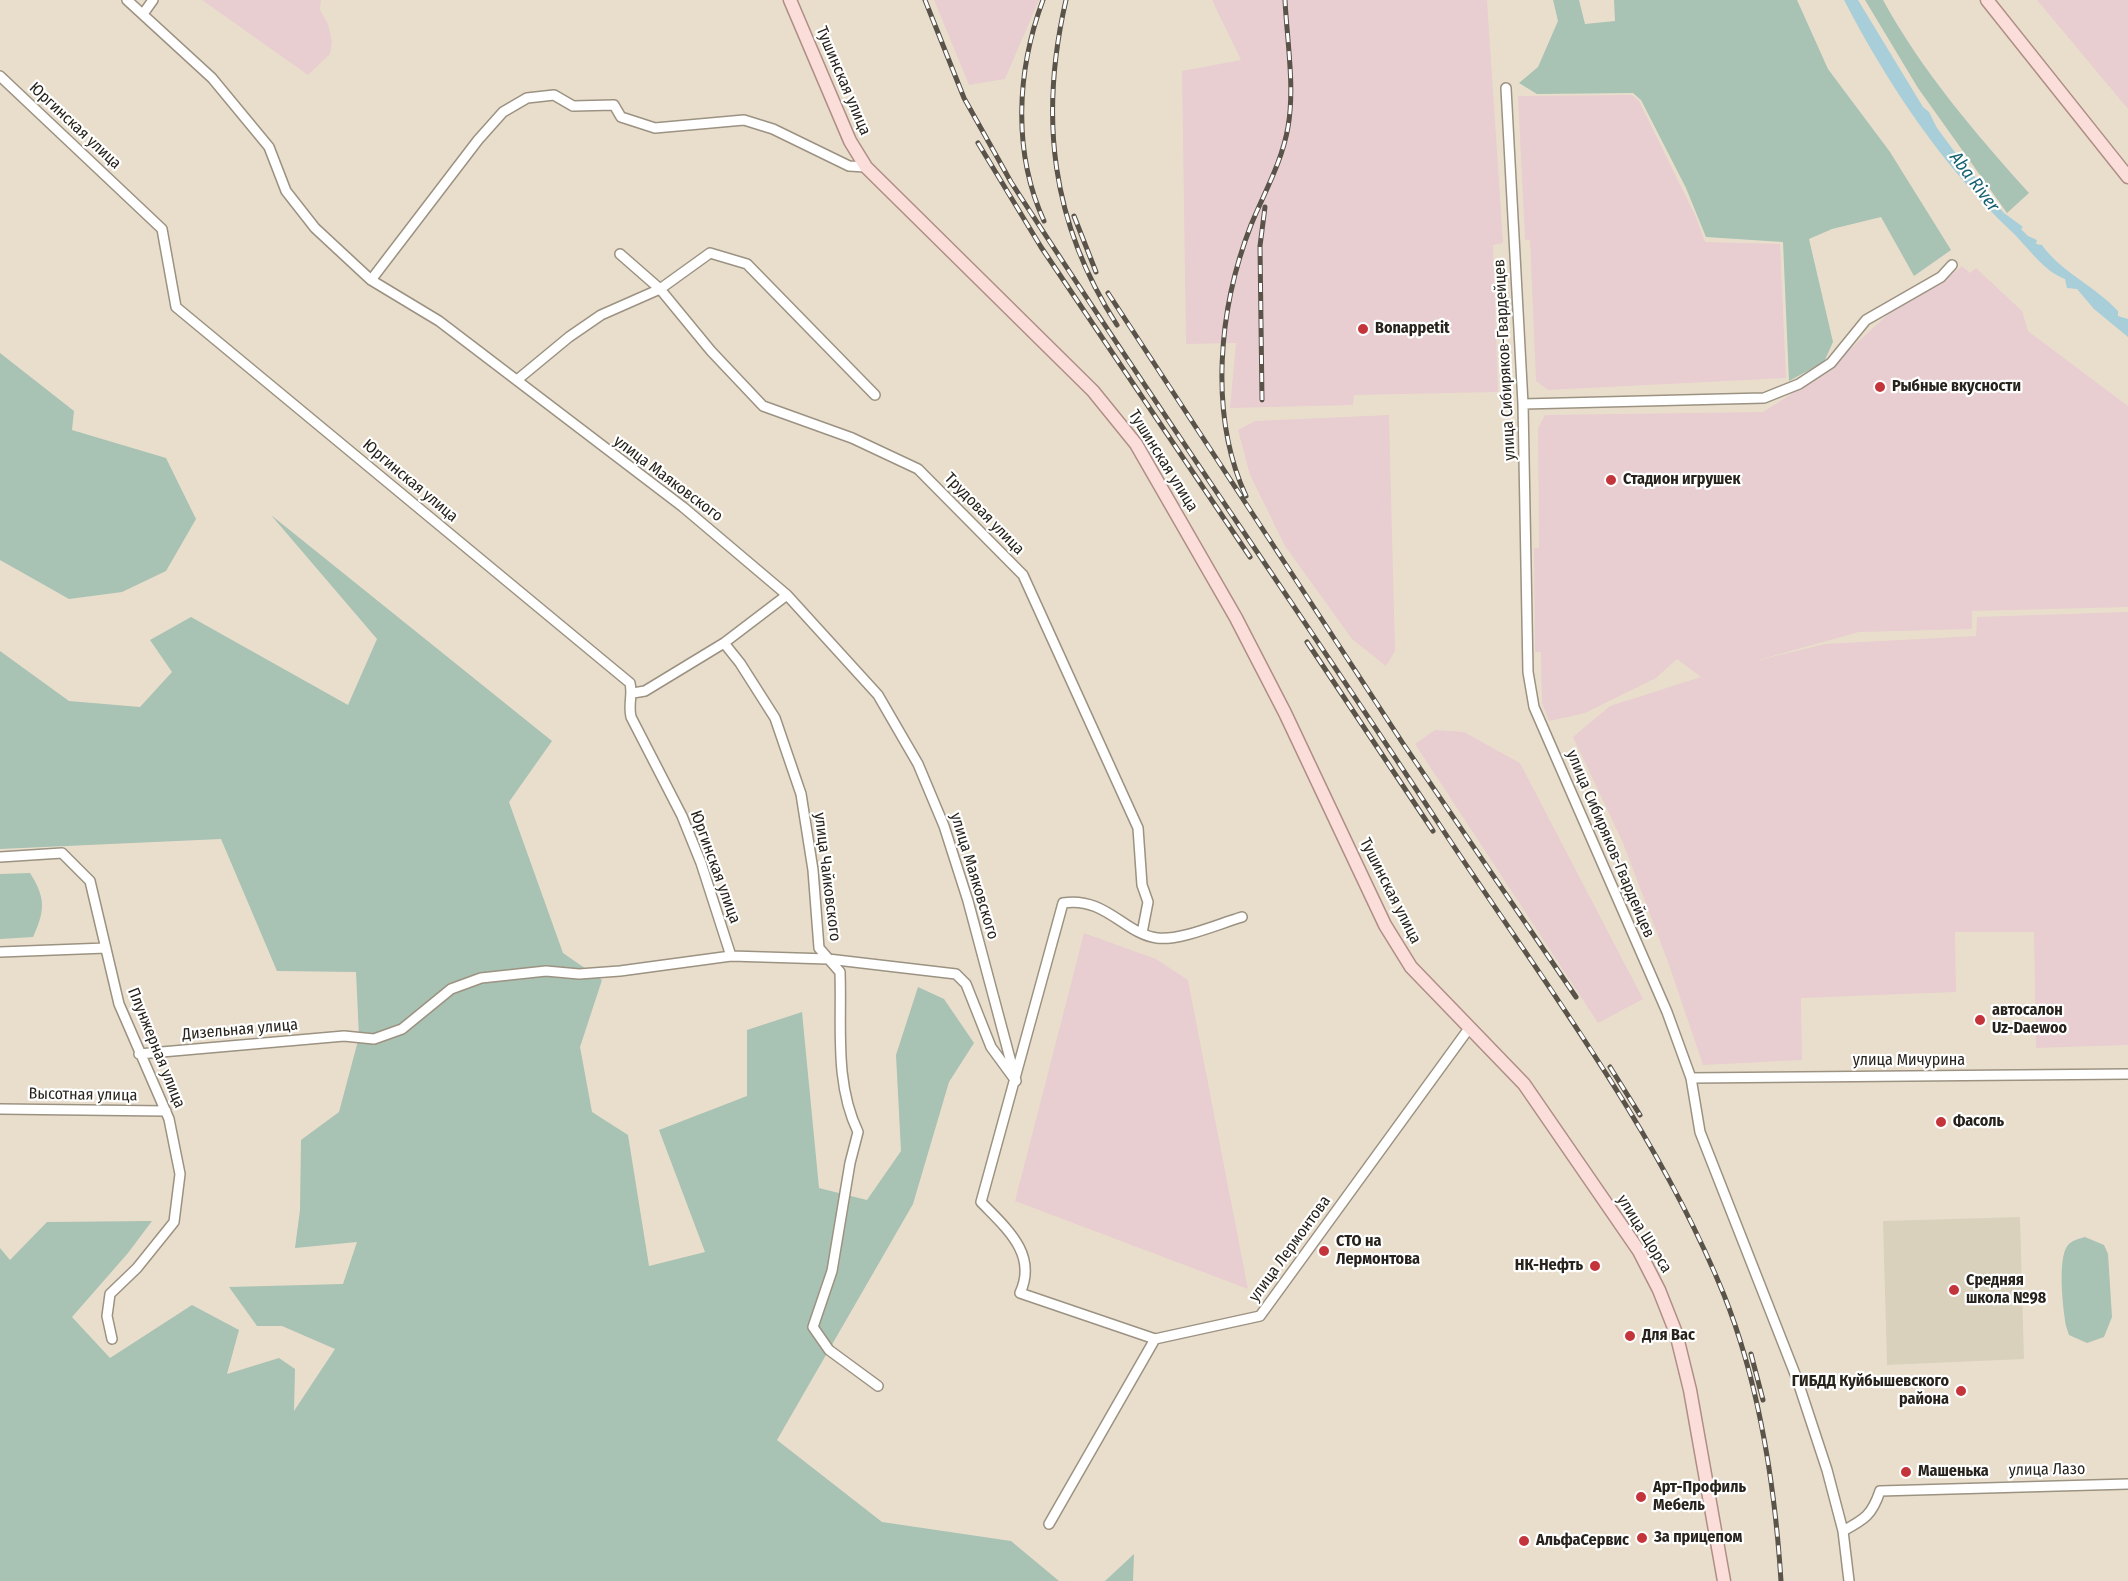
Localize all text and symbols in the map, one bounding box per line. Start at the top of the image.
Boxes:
street label: Тушинская улица [811,24,875,138]
street label: Юргинская улица [25,79,125,173]
water label: Aba River [1945,148,2003,216]
street label: улица Сибиряков-Гвардейцев [1490,259,1520,461]
place label: Bonappetit [1375,319,1450,339]
marker: Bonappetit [1356,322,1370,336]
place label: Рыбные вкусности [1892,377,2021,397]
marker: Рыбные вкусности [1873,380,1887,394]
street label: Тушинская улица [1124,407,1202,515]
street label: улица Маяковского [610,432,726,526]
street label: Юргинская улица [358,436,462,526]
street label: Трудовая улица [940,469,1028,559]
place label: Стадион игрушек [1623,470,1740,490]
marker: Стадион игрушек [1604,473,1618,487]
street label: улица Сибиряков-Гвардейцев [1562,747,1658,941]
street label: Юргинская улица [686,808,744,926]
street label: улица Маяковского [946,810,1002,942]
street label: улица Чайковского [810,811,844,943]
street label: Тушинская улица [1355,835,1425,947]
street label: Плунжерная улица [123,985,189,1111]
place label: автосалон Uz-Daewoo [1992,1001,2067,1039]
marker: автосалон Uz-Daewoo [1973,1013,1987,1027]
street label: Дизельная улица [181,1015,299,1045]
street label: улица Мичурина [1853,1051,1965,1071]
street label: Высотная улица [29,1084,137,1106]
place label: Фасоль [1953,1112,2004,1132]
marker: Фасоль [1934,1115,1948,1129]
street label: улица Щорса [1612,1191,1676,1277]
street label: улица Лермонтова [1245,1192,1335,1306]
place label: СТО на Лермонтова [1336,1232,1420,1270]
marker: СТО на Лермонтова [1317,1244,1331,1258]
place label: НК-Нефть [1515,1256,1583,1276]
marker: НК-Нефть [1588,1259,1602,1273]
place label: Средняя школа №98 [1966,1271,2046,1309]
marker: Средняя школа №98 [1947,1283,1961,1297]
place label: Для Вас [1642,1326,1695,1346]
marker: Для Вас [1623,1329,1637,1343]
place label: ГИБДД Куйбышевского района [1792,1372,1949,1410]
marker: ГИБДД Куйбышевского района [1954,1384,1968,1398]
street label: улица Лазо [2009,1460,2085,1480]
place label: Машенька [1918,1462,1989,1482]
marker: Машенька [1899,1465,1913,1479]
place label: Арт-Профиль Мебель [1653,1478,1746,1516]
marker: Арт-Профиль Мебель [1634,1490,1648,1504]
place label: За прицепом [1654,1528,1742,1548]
place label: АльфаСервис [1536,1531,1629,1551]
marker: За прицепом [1635,1531,1649,1545]
marker: АльфаСервис [1517,1534,1531,1548]

